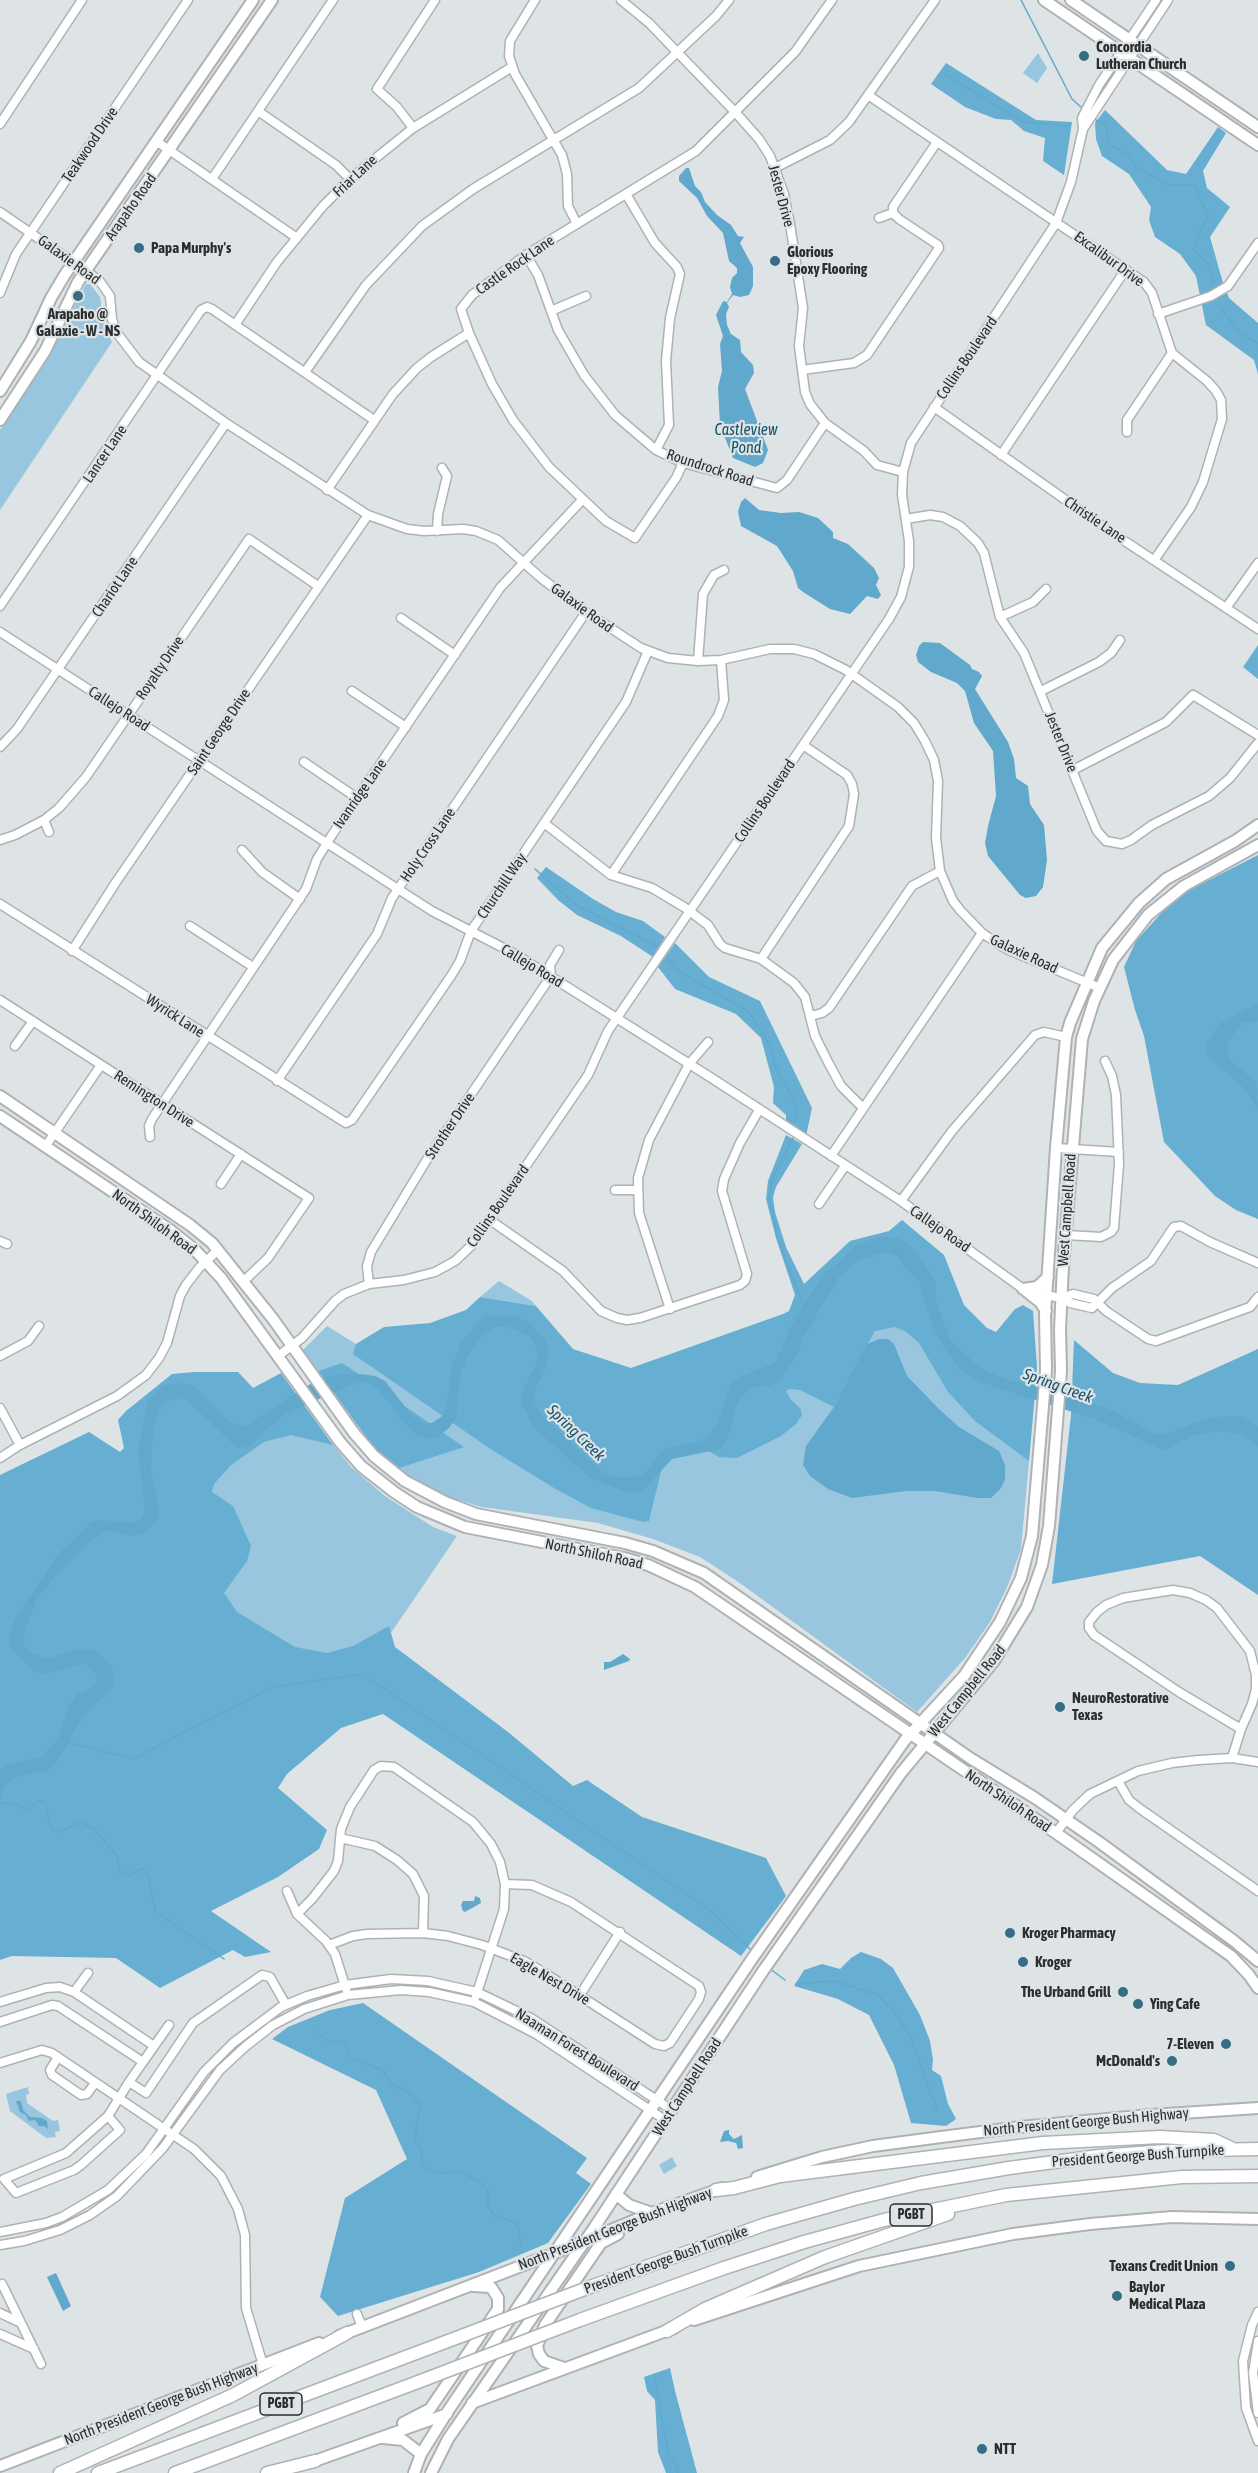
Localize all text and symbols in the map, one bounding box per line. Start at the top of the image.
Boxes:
place label: Concordia Lutheran Church [1096,38,1186,73]
marker: Concordia Lutheran Church [1077,49,1091,63]
street label: Teakwood Drive [58,104,122,186]
street label: Friar Lane [329,151,381,201]
street label: Jester Drive [764,163,798,229]
street label: Arapaho Road [101,170,161,244]
street label: Excalibur Drive [1070,228,1148,290]
street label: Galaxie Road [34,231,104,289]
street label: Castle Rock Lane [472,231,558,299]
place label: Papa Murphy's [151,239,231,257]
marker: Papa Murphy's [132,241,146,255]
place label: Glorious Epoxy Flooring [787,243,867,278]
marker: Glorious Epoxy Flooring [768,254,782,268]
marker: Arapaho @ Galaxie - W - NS [71,289,85,303]
place label: Arapaho @ Galaxie - W - NS [36,305,120,340]
street label: Collins Boulevard [933,313,1001,403]
water label: Castleview Pond [715,420,777,458]
street label: Lancer Lane [79,422,131,486]
street label: Roundrock Road [664,445,756,491]
street label: Christie Lane [1061,493,1129,547]
street label: Chariot Lane [88,553,142,621]
street label: Galaxie Road [547,579,617,637]
street label: Royalty Drive [132,633,188,703]
street label: Callejo Road [85,683,153,735]
street label: Saint George Drive [184,685,254,779]
street label: Jester Drive [1041,709,1081,775]
street label: Ivanridge Lane [329,756,391,832]
street label: Collins Boulevard [731,756,799,846]
street label: Holy Cross Lane [397,805,459,885]
street label: Churchill Way [473,850,531,922]
street label: Galaxie Road [987,930,1061,978]
street label: Callejo Road [498,940,566,992]
street label: Wyrick Lane [142,990,208,1042]
street label: Remington Drive [111,1066,197,1132]
street label: Strother Drive [421,1089,479,1163]
street label: West Campbell Road [1054,1153,1080,1267]
street label: Collins Boulevard [463,1161,533,1251]
street label: North Shiloh Road [108,1185,200,1259]
street label: Callejo Road [906,1202,974,1256]
water label: Spring Creek [1020,1365,1096,1407]
water label: Spring Creek [543,1401,609,1465]
street label: North Shiloh Road [543,1535,645,1573]
street label: West Campbell Road [924,1641,1010,1741]
place label: NeuroRestorative Texas [1072,1689,1169,1724]
marker: NeuroRestorative Texas [1053,1700,1067,1714]
street label: North Shiloh Road [962,1766,1054,1836]
place label: Kroger Pharmacy [1022,1924,1116,1942]
marker: Kroger Pharmacy [1003,1926,1017,1940]
street label: Eagle Nest Drive [507,1949,593,2009]
place label: Kroger [1035,1953,1071,1971]
marker: Kroger [1016,1955,1030,1969]
place label: The Urband Grill [1021,1983,1111,2001]
marker: The Urband Grill [1116,1985,1130,1999]
place label: Ying Cafe [1150,1995,1200,2013]
marker: Ying Cafe [1131,1997,1145,2011]
street label: Naaman Forest Boulevard [512,2005,642,2095]
street label: West Campbell Road [649,2035,725,2139]
place label: 7-Eleven [1166,2035,1214,2053]
marker: 7-Eleven [1219,2037,1233,2051]
place label: McDonald's [1096,2052,1160,2070]
marker: McDonald's [1165,2054,1179,2068]
street label: North President George Bush Highway [982,2104,1190,2140]
street label: President George Bush Turnpike [1051,2141,1225,2171]
street label: North President George Bush Highway [515,2184,715,2274]
road number: PGBT [890,2204,932,2226]
street label: President George Bush Turnpike [582,2222,750,2298]
place label: Texans Credit Union [1109,2257,1218,2275]
marker: Texans Credit Union [1223,2259,1237,2273]
place label: Baylor Medical Plaza [1129,2278,1206,2313]
marker: Baylor Medical Plaza [1110,2289,1124,2303]
street label: North President George Bush Highway [61,2359,261,2449]
road number: PGBT [260,2393,302,2415]
place label: NTT [994,2440,1016,2458]
marker: NTT [975,2442,989,2456]

